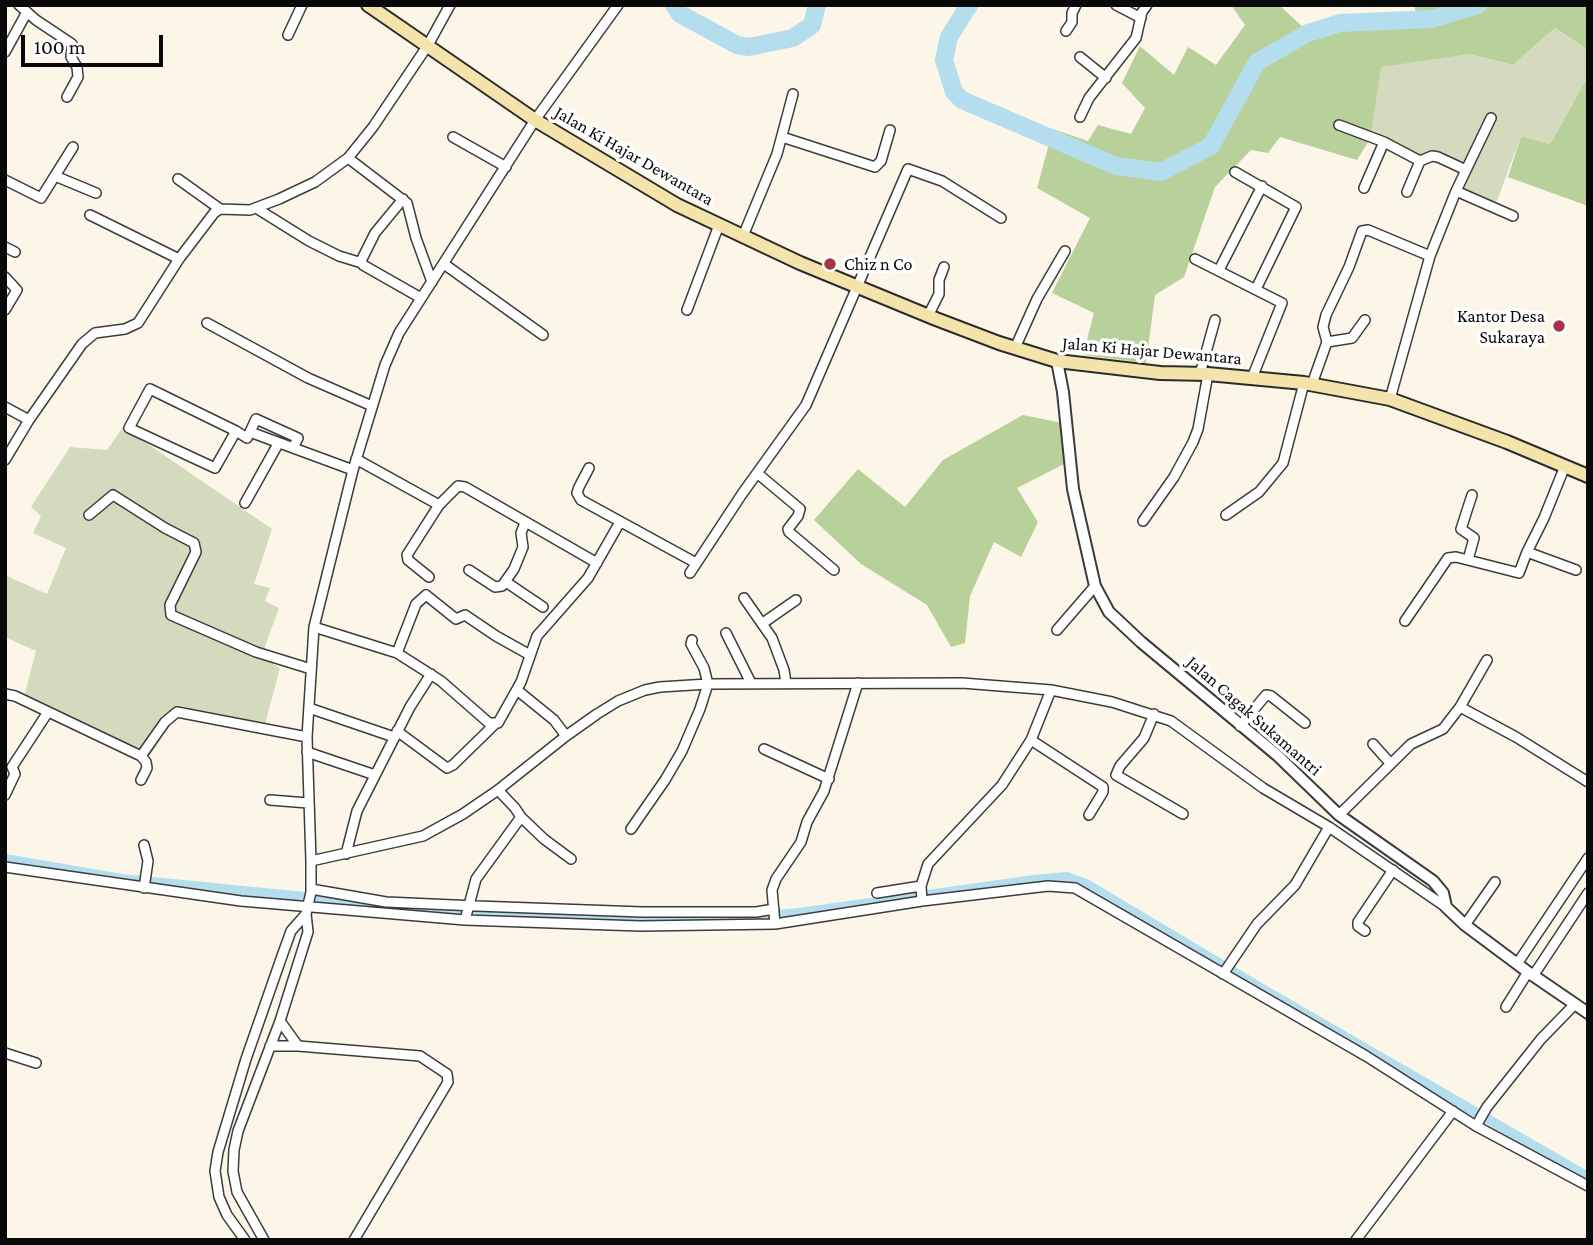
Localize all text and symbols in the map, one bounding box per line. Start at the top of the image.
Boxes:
scale bar [24,21,166,65]
text: 100 m [34,35,86,59]
street label: Jalan Ki Hajar Dewantara [551,102,717,210]
place label: Chiz n Co [844,253,913,275]
marker: Chiz n Co [822,256,838,272]
place label: Kantor Desa Sukaraya [1457,305,1545,348]
marker: Kantor Desa Sukaraya [1551,318,1567,334]
street label: Jalan Ki Hajar Dewantara [1061,332,1243,370]
street label: Jalan Cagak Sukamantri [1182,651,1326,781]

